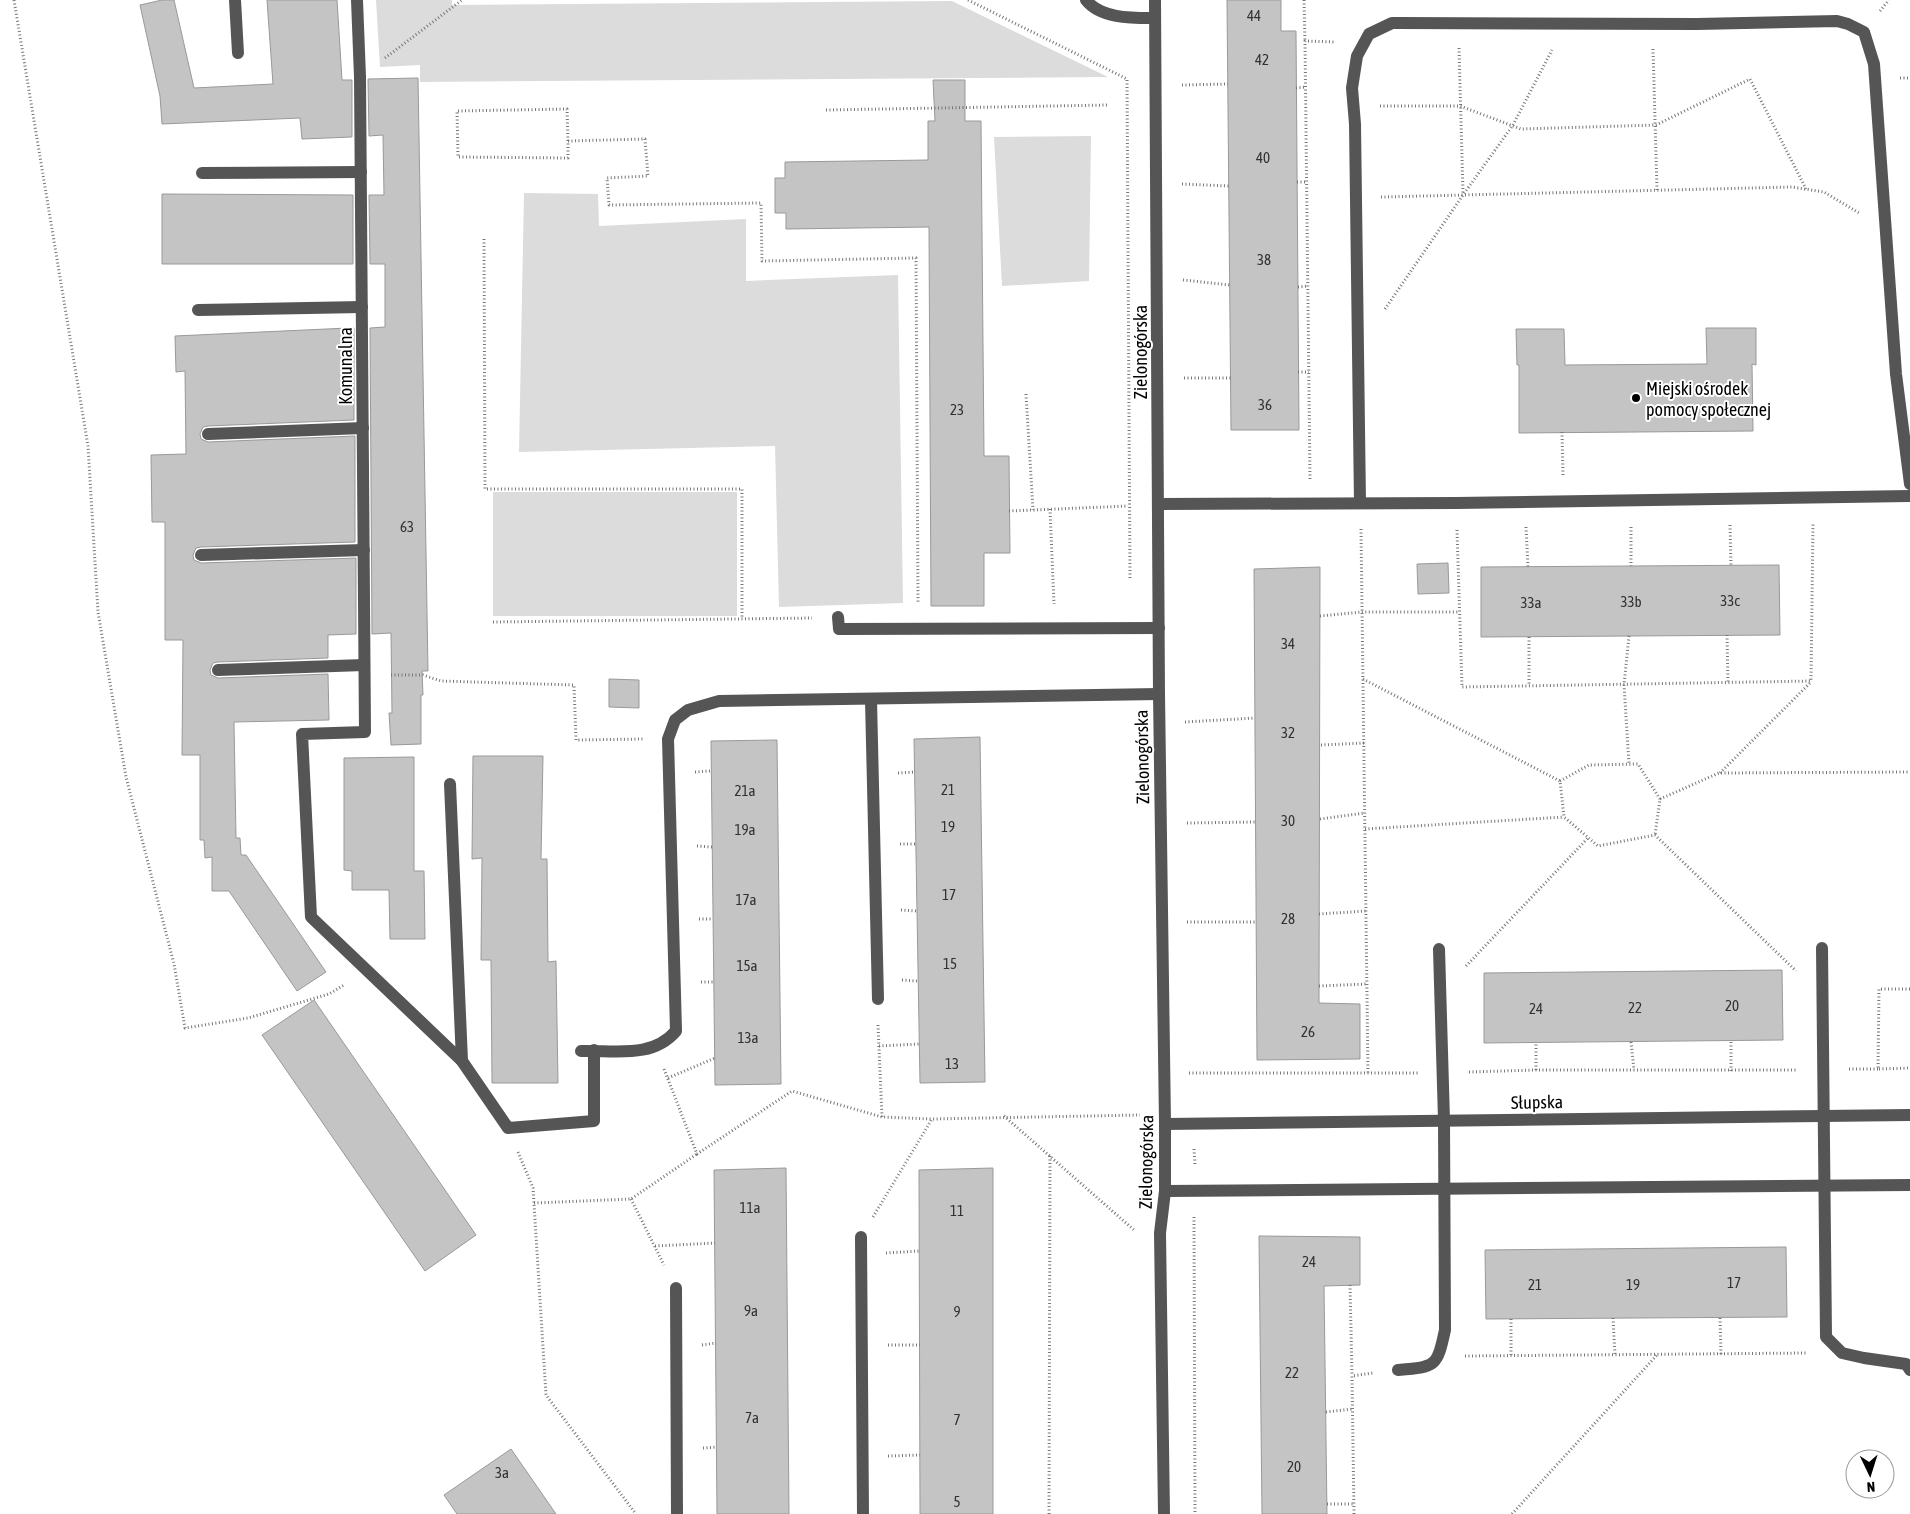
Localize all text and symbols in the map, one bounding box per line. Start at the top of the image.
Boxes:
house number: 44 [1247,7,1261,24]
house number: 42 [1255,51,1269,68]
house number: 40 [1256,149,1270,166]
house number: 38 [1257,251,1271,268]
street label: Zielonogórska [1130,305,1151,399]
street label: Komunalna [335,327,356,405]
place label: Miejski ośrodek pomocy społecznej [1646,378,1771,420]
marker: Miejski ośrodek pomocy społecznej [1630,392,1642,404]
house number: 36 [1258,396,1272,413]
house number: 23 [950,401,964,418]
house number: 63 [400,518,414,535]
house number: 33c [1720,592,1740,609]
house number: 33b [1620,593,1642,610]
house number: 33a [1520,594,1542,611]
house number: 34 [1281,635,1295,652]
street label: Zielonogórska [1131,710,1153,804]
house number: 32 [1281,724,1295,741]
house number: 21 [941,781,955,798]
house number: 21a [734,782,756,799]
house number: 30 [1281,812,1295,829]
house number: 19 [941,818,955,835]
house number: 19a [734,821,756,838]
house number: 17 [942,886,956,903]
house number: 17a [735,891,757,908]
house number: 28 [1281,910,1295,927]
house number: 15 [943,955,957,972]
house number: 15a [736,957,758,974]
house number: 20 [1725,997,1739,1014]
house number: 22 [1628,999,1642,1016]
house number: 24 [1529,1000,1543,1017]
house number: 26 [1301,1023,1315,1040]
house number: 13a [737,1029,759,1046]
house number: 13 [945,1055,959,1072]
street label: Słupska [1511,1091,1563,1113]
street label: Zielonogórska [1135,1115,1157,1209]
house number: 11a [739,1199,761,1216]
house number: 11 [950,1202,964,1219]
house number: 24 [1302,1253,1316,1270]
house number: 17 [1727,1274,1741,1291]
house number: 21 [1528,1276,1542,1293]
house number: 19 [1626,1276,1640,1293]
house number: 9a [744,1302,758,1319]
house number: 9 [953,1303,961,1320]
house number: 22 [1285,1364,1299,1381]
house number: 7a [745,1409,759,1426]
house number: 7 [953,1411,961,1428]
north arrow [1845,1449,1895,1499]
house number: 20 [1287,1458,1301,1475]
house number: 3a [495,1464,509,1481]
text: N [1866,1479,1876,1495]
house number: 5 [953,1493,961,1510]

